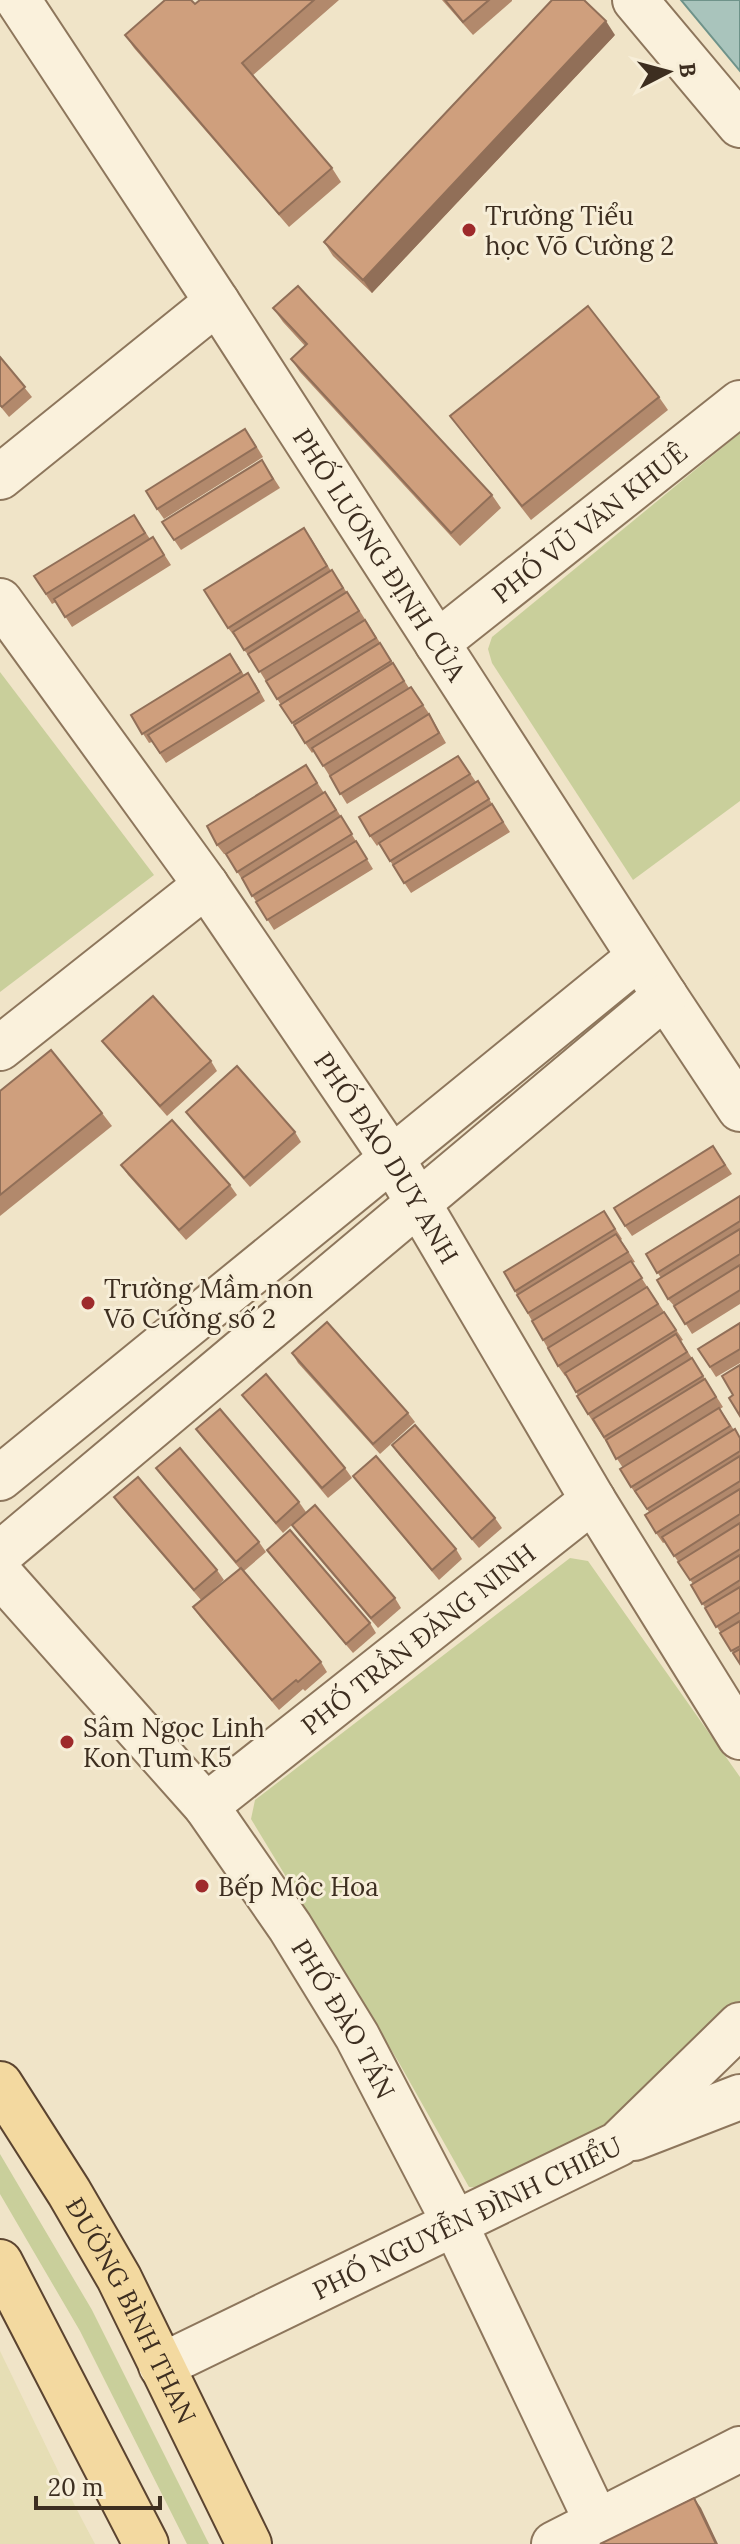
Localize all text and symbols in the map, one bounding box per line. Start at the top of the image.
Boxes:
north arrow [628,32,708,112]
text: B [673,61,703,79]
place label: Trường Tiểu học Võ Cường 2 [485,199,674,262]
marker: Trường Tiểu học Võ Cường 2 [460,221,478,239]
street label: PHỐ LƯƠNG ĐỊNH CỦA [286,422,474,687]
street label: PHỐ VŨ VĂN KHUÊ [485,435,693,610]
street label: PHỐ ĐÀO DUY ANH [308,1045,466,1269]
place label: Trường Mầm non Võ Cường số 2 [103,1272,313,1335]
marker: Trường Mầm non Võ Cường số 2 [79,1294,97,1312]
street label: PHỐ TRẦN ĐĂNG NINH [294,1536,542,1741]
place label: Sâm Ngọc Linh Kon Tum K5 [83,1711,265,1774]
marker: Sâm Ngọc Linh Kon Tum K5 [58,1733,76,1751]
place label: Bếp Mộc Hoa [218,1870,379,1903]
marker: Bếp Mộc Hoa [193,1877,211,1895]
street label: PHỐ ĐÀO TẤN [285,1933,403,2104]
street label: PHỐ NGUYỄN ĐÌNH CHIỂU [307,2128,627,2306]
street label: ĐƯỜNG BÌNH THAN [59,2191,204,2429]
scale bar [36,2460,160,2510]
text: 20 m [48,2472,104,2503]

